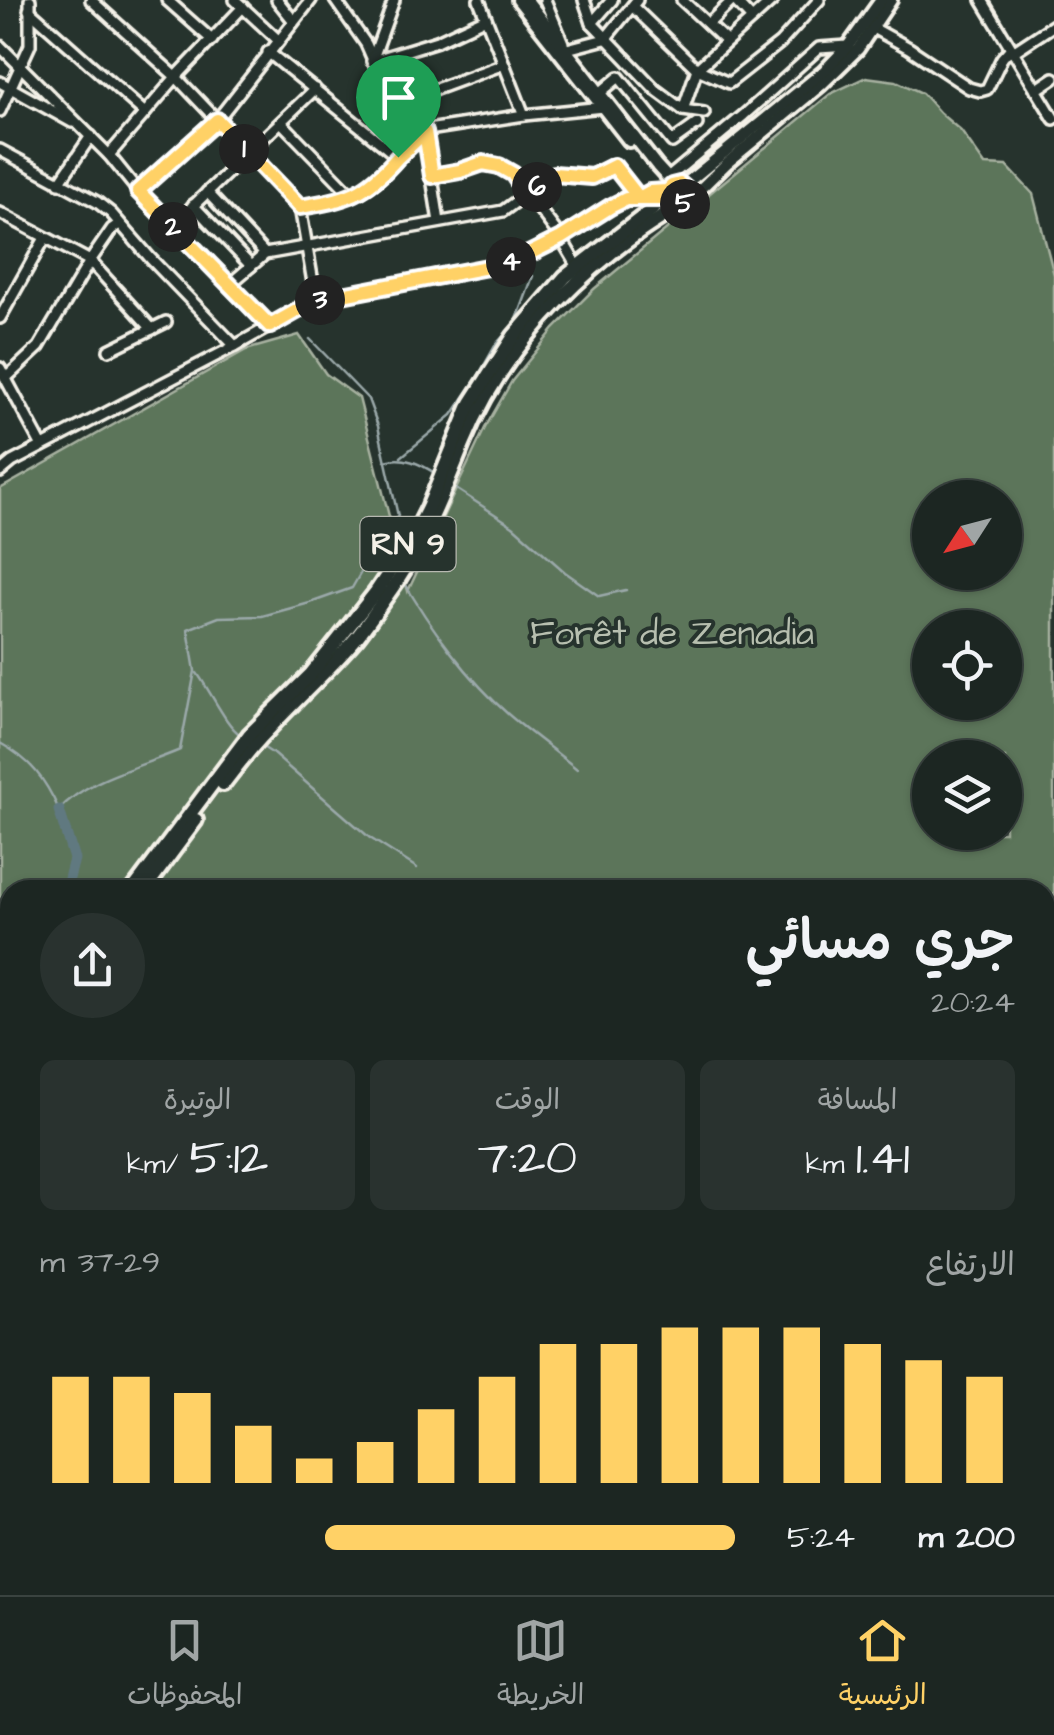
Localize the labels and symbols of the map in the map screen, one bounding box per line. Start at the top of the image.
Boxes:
pin [356,55,441,158]
pin: 1 [219,124,269,174]
pin: 6 [512,162,562,212]
pin: 5 [660,179,710,229]
pin: 2 [148,202,198,252]
pin: 4 [486,237,536,287]
pin: 3 [295,275,345,325]
north arrow [912,480,1022,590]
road number: RN 9 [360,517,456,571]
park label: Forêt de Zenadia [530,609,814,658]

